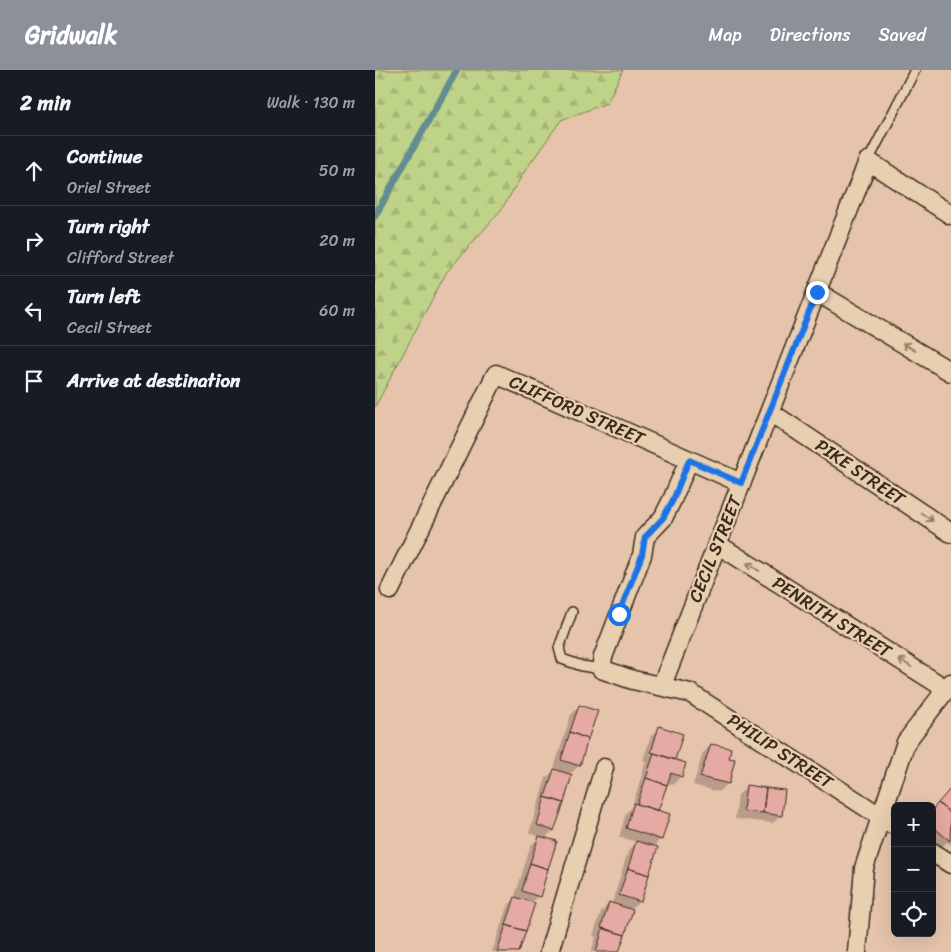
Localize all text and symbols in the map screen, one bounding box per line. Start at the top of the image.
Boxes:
text: Gridwalk [25,14,117,56]
text: Map [709,19,742,51]
text: Directions [770,19,851,51]
text: Saved [879,19,926,51]
text: 2 min [20,84,71,122]
text: Walk · 130 m [267,88,355,117]
text: Continue [67,140,143,173]
text: 50 m [319,156,355,185]
icon: ahead [20,157,48,185]
text: Oriel Street [67,173,151,202]
text: Turn right [67,210,149,243]
text: 20 m [319,226,355,255]
icon: right [20,227,48,255]
text: Clifford Street [67,243,174,272]
text: Turn left [67,280,140,313]
route end [806,281,829,304]
text: 60 m [319,296,355,325]
icon: left [20,297,48,325]
text: Cecil Street [67,313,152,342]
one-way arrow [903,342,917,352]
text: Arrive at destination [67,364,240,397]
street label: CLIFFORD STREET [504,366,651,455]
icon: arrive [20,367,48,395]
street label: PIKE STREET [808,430,913,515]
street label: CECIL STREET [679,490,751,607]
one-way arrow [919,512,933,522]
one-way arrow [746,562,760,572]
street label: PENRITH STREET [766,567,899,667]
route start [608,603,631,626]
one-way arrow [898,658,912,669]
street label: PHILIP STREET [721,705,841,798]
map controls [891,802,936,937]
button: + [891,802,936,847]
button: − [891,847,936,892]
button: locate [891,892,936,937]

